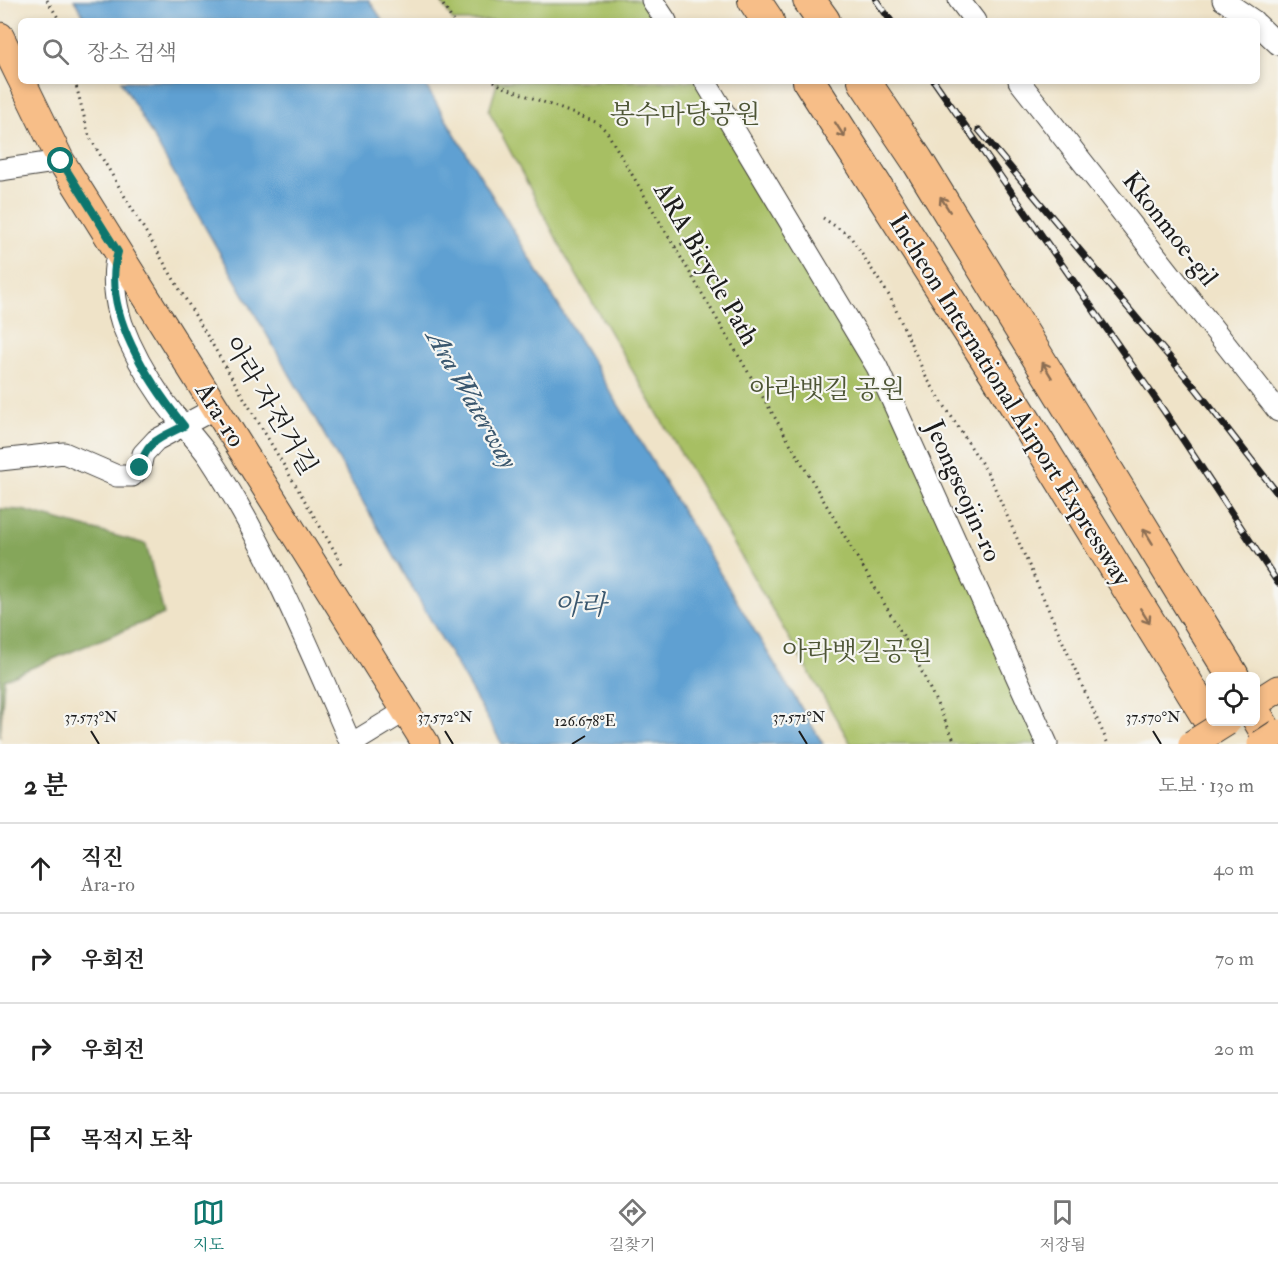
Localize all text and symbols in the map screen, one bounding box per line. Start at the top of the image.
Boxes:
search box [18,18,1260,84]
icon: search [39,35,72,68]
text: 장소 검색 [87,39,177,67]
park label: 봉수마당공원 [610,99,760,131]
one-way arrow [835,121,847,138]
route start [47,147,73,173]
street label: Kkonmoe-gil [1115,165,1225,293]
street label: ARA Bicycle Path [646,176,766,352]
one-way arrow [938,196,950,213]
street label: Incheon International Airport Expressway [881,208,1139,593]
water label: Ara Waterway [417,321,525,475]
street label: 아라 자전거길 [216,331,324,481]
one-way arrow [1040,362,1052,379]
park label: 아라뱃길 공원 [749,374,905,406]
street label: Ara-ro [187,376,252,453]
street label: Jeongseojin-ro [917,414,1008,567]
route end [126,454,152,480]
one-way arrow [1142,528,1154,545]
water label: 아라 [554,589,609,622]
one-way arrow [1139,607,1151,623]
park label: 아라뱃길공원 [782,636,932,668]
map controls [1206,672,1260,726]
button: locate [1206,672,1260,726]
text: 37.573°N [65,708,118,727]
text: 37.572°N [418,708,473,727]
text: 37.571°N [773,708,826,727]
text: 37.570°N [1126,708,1181,727]
text: 126.678°E [554,712,616,731]
text: 2 분 [24,770,68,802]
text: 도보 · 130 m [1158,773,1254,798]
text: 직진 [81,844,124,872]
icon: ahead [24,852,57,885]
text: 40 m [1213,856,1254,881]
text: Ara-ro [81,872,135,897]
icon: right [24,942,57,975]
text: 우회전 [81,946,145,974]
text: 70 m [1215,946,1254,971]
icon: right [24,1032,57,1065]
text: 우회전 [81,1036,145,1064]
text: 20 m [1214,1036,1254,1061]
icon: arrive [24,1122,57,1155]
text: 목적지 도착 [81,1126,192,1154]
tab: 지도 [192,1196,225,1255]
tab: 길찾기 [609,1196,655,1255]
tab: 저장됨 [1040,1196,1086,1255]

